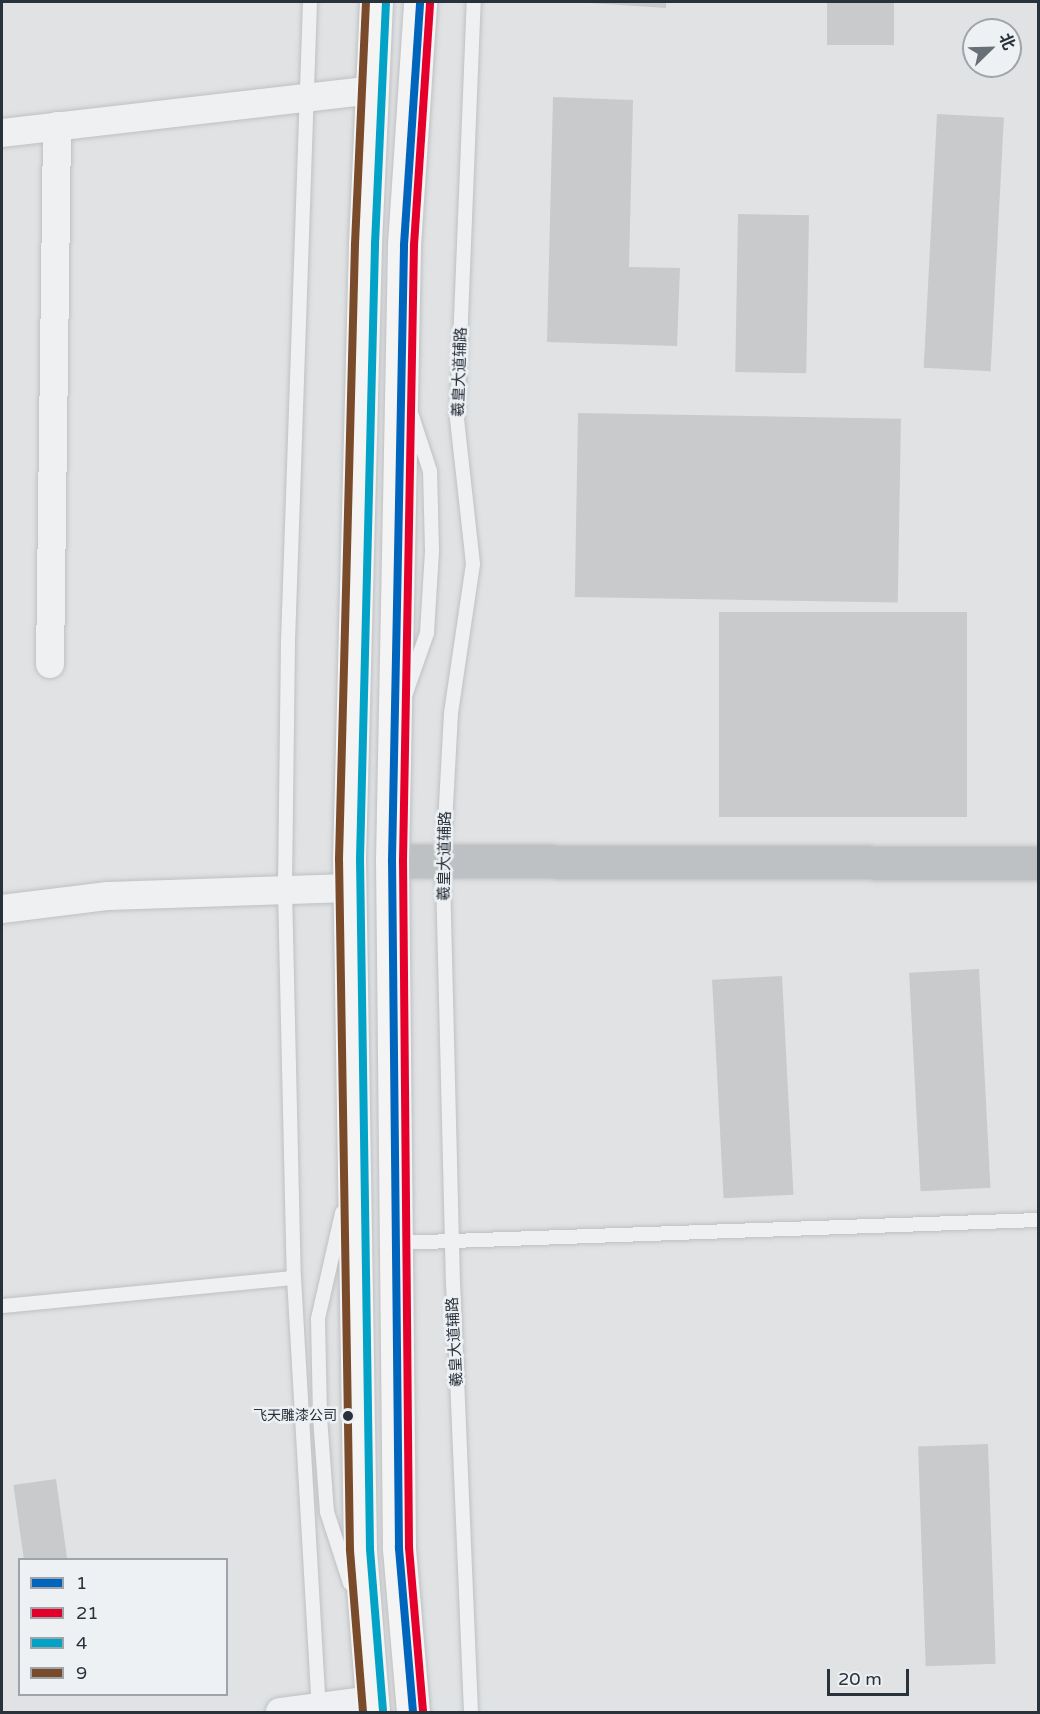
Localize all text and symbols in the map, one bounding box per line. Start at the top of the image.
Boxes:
north arrow [962,18,1022,78]
text: 北 [994,30,1019,53]
street label: 羲皇大道辅路 [449,327,471,417]
street label: 羲皇大道辅路 [435,811,455,901]
street label: 羲皇大道辅路 [444,1297,466,1387]
place label: 飞天雕漆公司 [253,1408,337,1424]
marker: 飞天雕漆公司 [342,1410,354,1422]
legend [18,1558,228,1696]
text: 1 [76,1572,87,1594]
text: 21 [76,1602,99,1624]
text: 4 [76,1632,87,1654]
scale bar [830,1657,912,1695]
text: 9 [76,1662,87,1684]
text: 20 m [838,1668,882,1690]

